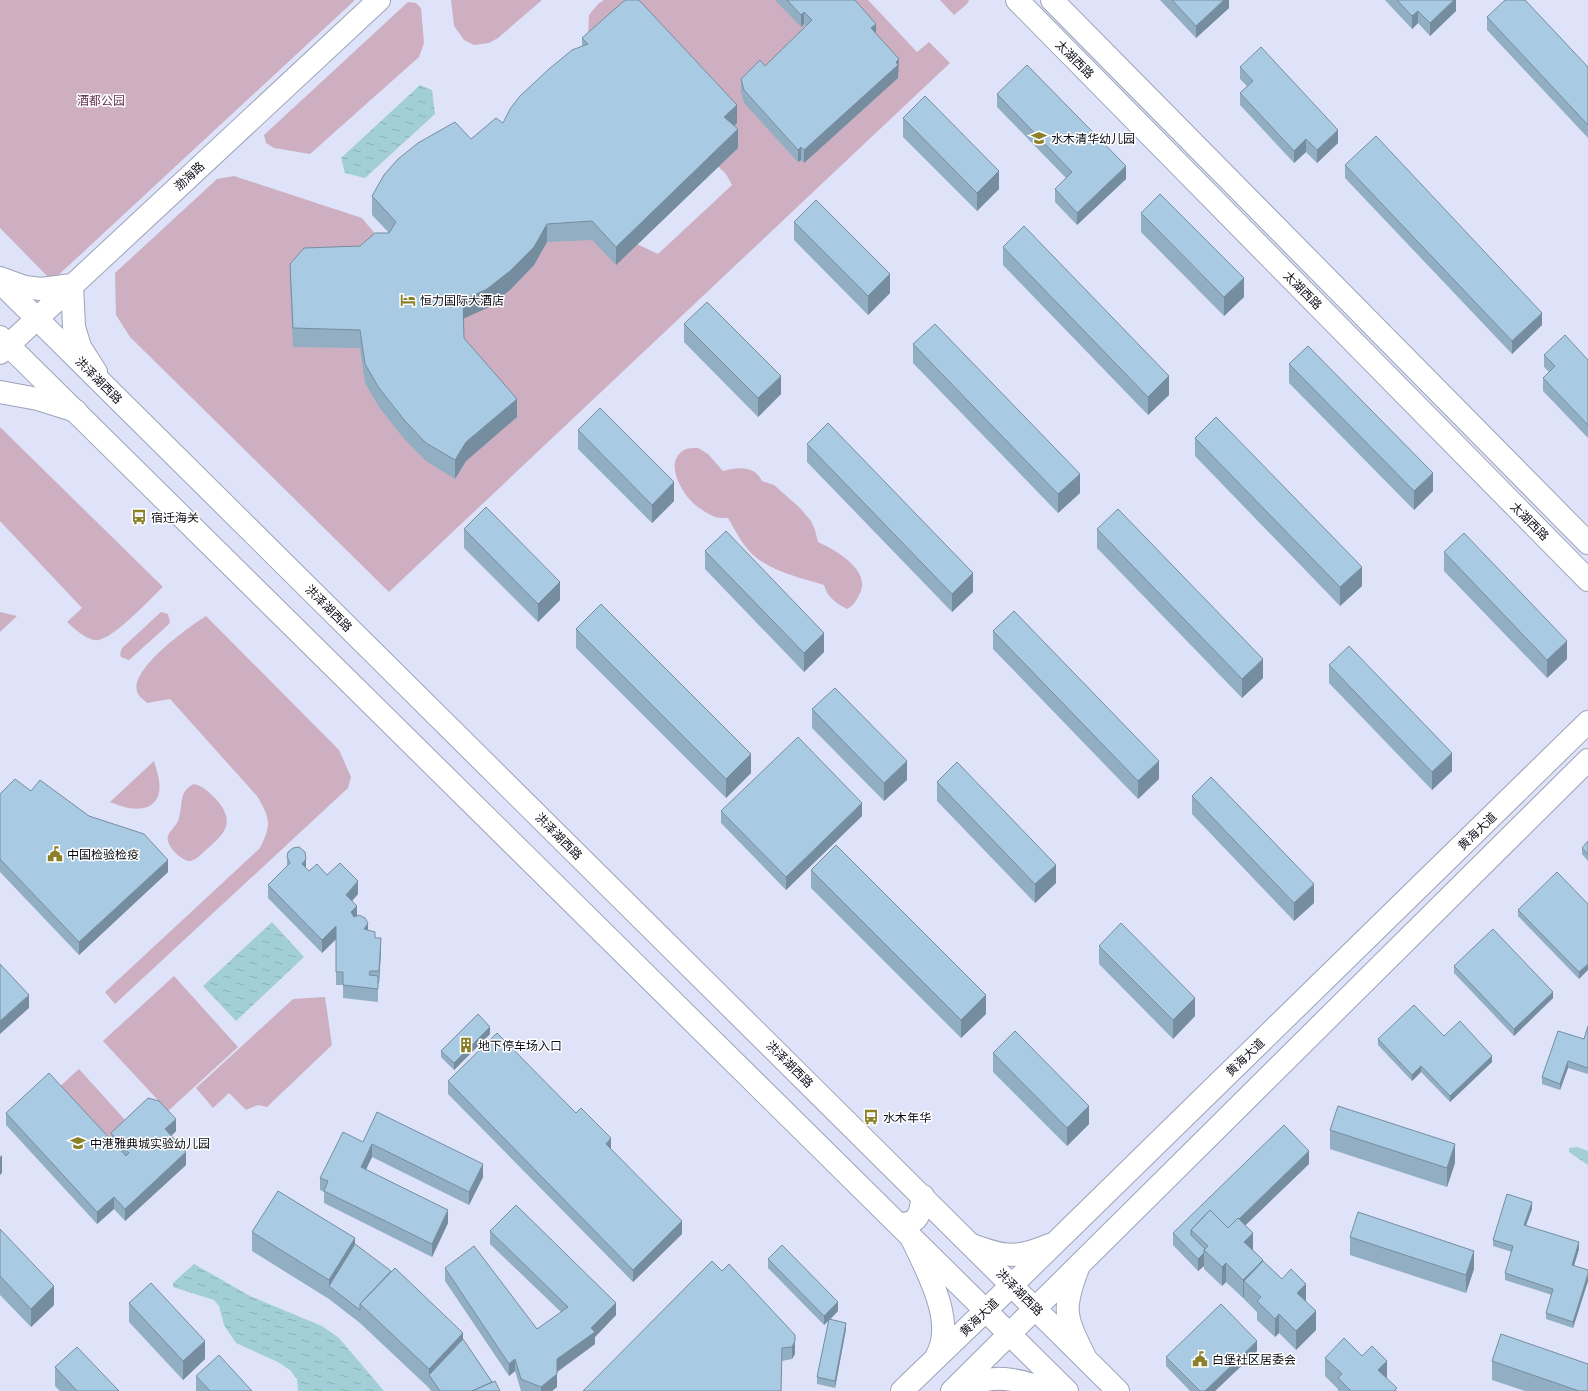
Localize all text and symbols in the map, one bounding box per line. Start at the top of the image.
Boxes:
street label: 太湖西路 [1052,36,1098,82]
park label: 酒都公园 [77,92,125,109]
school or university icon: 水木清华幼儿园 [1030,129,1048,147]
place label: 水木清华幼儿园 [1051,130,1135,147]
street label: 渤海路 [170,158,208,194]
street label: 太湖西路 [1280,267,1326,313]
hotel icon: 恒力国际大酒店 [399,291,417,309]
place label: 恒力国际大酒店 [420,292,504,309]
street label: 洪泽湖西路 [72,353,126,407]
street label: 太湖西路 [1507,498,1553,544]
bus stop icon: 宿迁海关 [130,508,148,526]
place label: 宿迁海关 [151,509,199,526]
street label: 洪泽湖西路 [302,581,356,635]
street label: 黄海大道 [1454,808,1500,854]
street label: 洪泽湖西路 [532,809,586,863]
public building icon: 中国检验检疫 [46,845,64,863]
place label: 中国检验检疫 [67,846,139,863]
street label: 黄海大道 [1222,1034,1268,1080]
building icon: 地下停车场入口 [457,1036,475,1054]
place label: 地下停车场入口 [478,1037,562,1054]
street label: 洪泽湖西路 [763,1037,817,1091]
bus stop icon: 水木年华 [862,1108,880,1126]
place label: 水木年华 [883,1109,931,1126]
school or university icon: 中港雅典城实验幼儿园 [69,1134,87,1152]
place label: 中港雅典城实验幼儿园 [90,1135,210,1152]
street label: 洪泽湖西路 [993,1265,1047,1319]
street label: 黄海大道 [956,1294,1002,1340]
public building icon: 白堡社区居委会 [1191,1350,1209,1368]
place label: 白堡社区居委会 [1212,1351,1296,1368]

